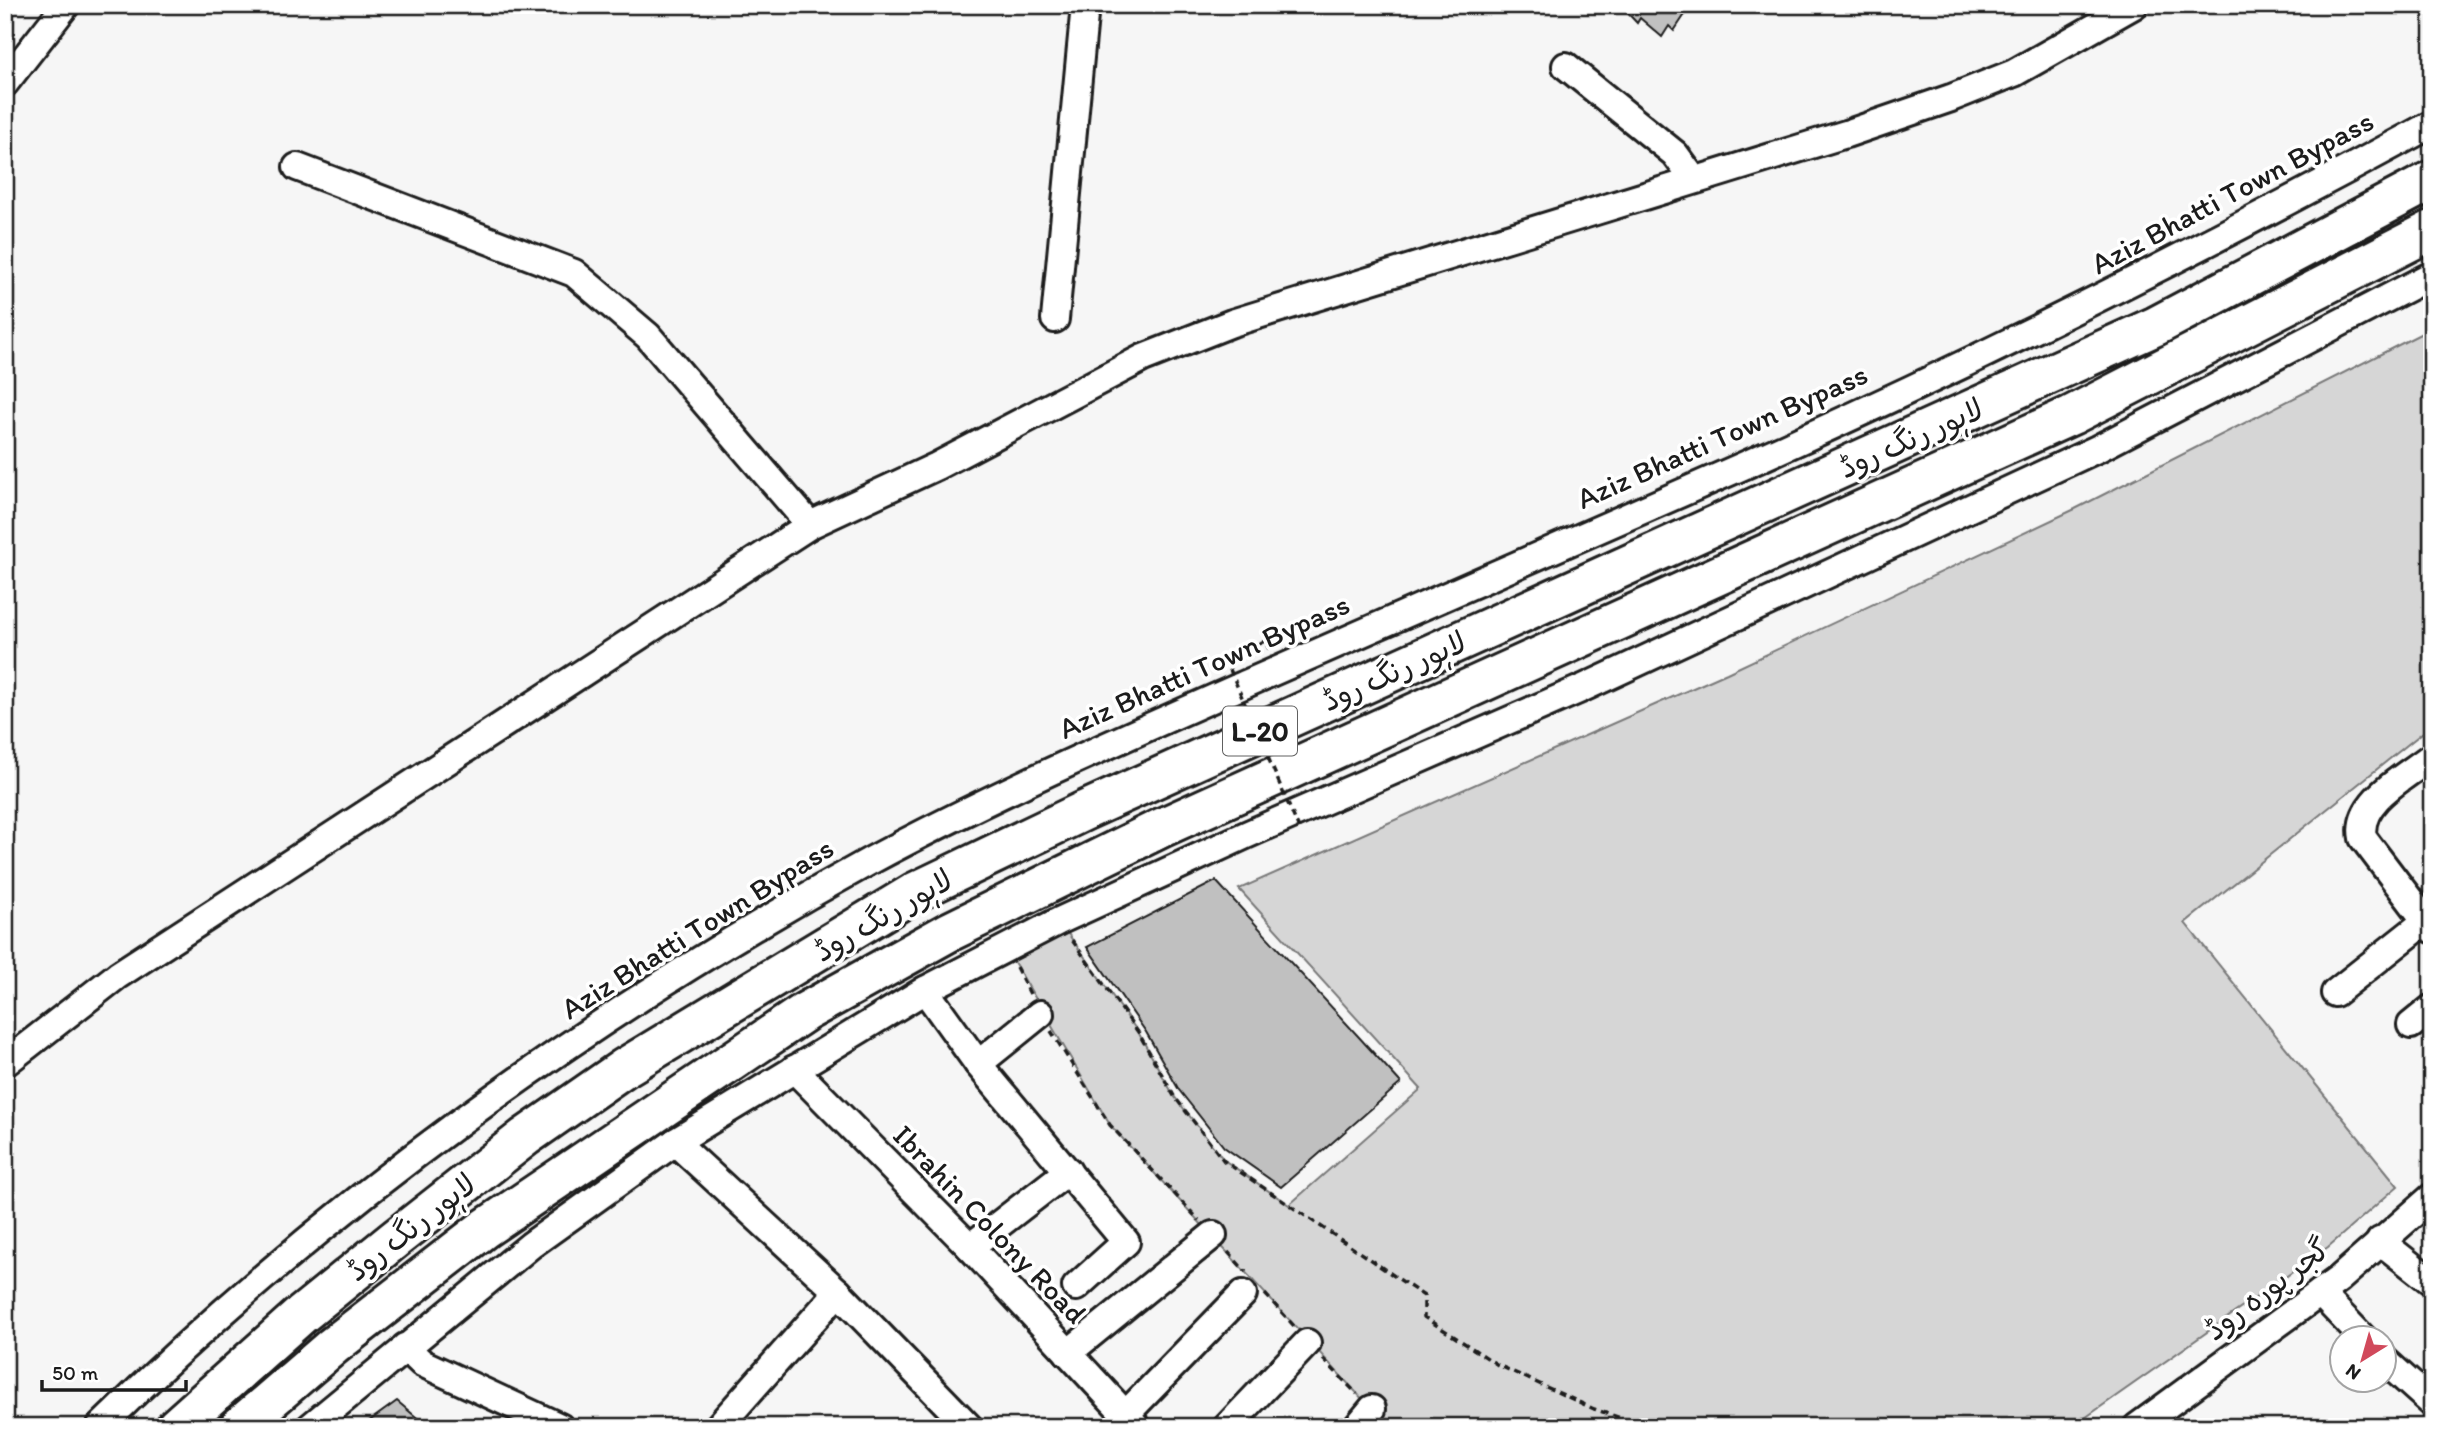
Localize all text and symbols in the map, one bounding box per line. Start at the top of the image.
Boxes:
street label: Aziz Bhatti Town Bypass [2084,102,2380,282]
street label: Aziz Bhatti Town Bypass [1571,355,1873,517]
street label: لاہور رنگ روڈ [1833,390,1990,490]
street label: Aziz Bhatti Town Bypass [1053,585,1355,747]
street label: لاہور رنگ روڈ [1316,623,1473,723]
road number: L-20 [1223,706,1297,756]
street label: Aziz Bhatti Town Bypass [554,829,840,1027]
street label: لاہور رنگ روڈ [807,861,961,973]
street label: Ibrahin Colony Road [886,1117,1094,1331]
street label: لاہور رنگ روڈ [339,1165,485,1292]
street label: گجر پورہ روڈ [2197,1230,2338,1349]
north arrow [2328,1324,2398,1394]
scale bar [42,1348,186,1392]
text: N [2341,1359,2365,1385]
text: 50 m [52,1360,99,1385]

